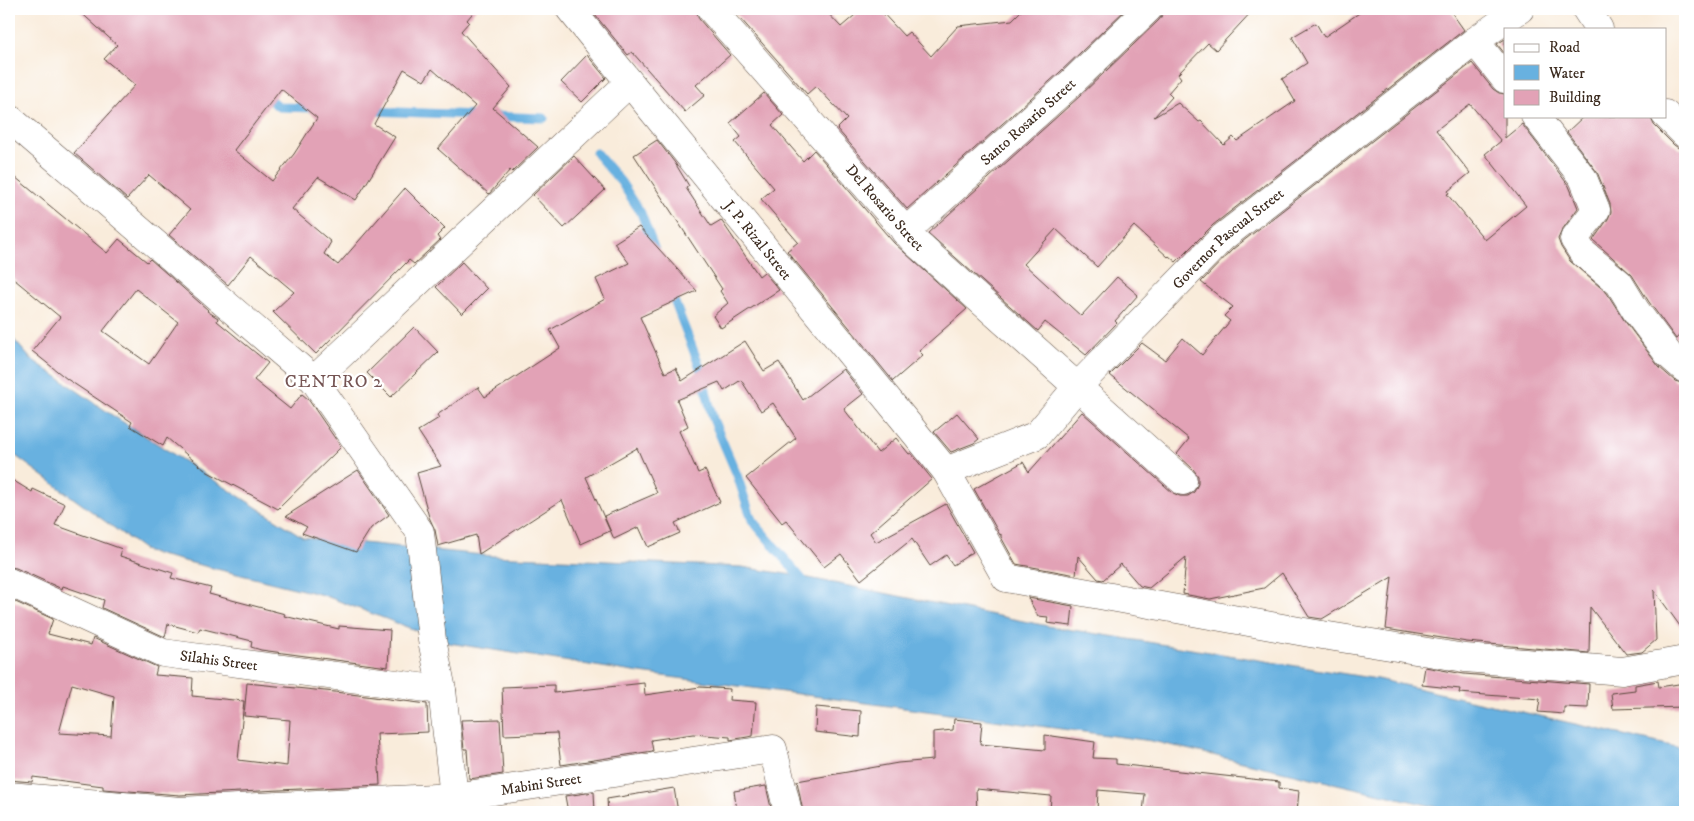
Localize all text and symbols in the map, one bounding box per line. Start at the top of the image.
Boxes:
legend [1504,28,1666,118]
text: Road [1549,38,1581,57]
text: Water [1548,64,1585,83]
street label: Santo Rosario Street [976,74,1080,169]
text: Building [1549,88,1601,107]
street label: Del Rosario Street [842,160,928,255]
street label: Governor Pascual Street [1168,184,1288,293]
street label: J. P. Rizal Street [719,195,796,284]
district label: CENTRO 2 [285,371,383,393]
street label: Silahis Street [179,646,259,675]
street label: Mabini Street [499,768,583,799]

